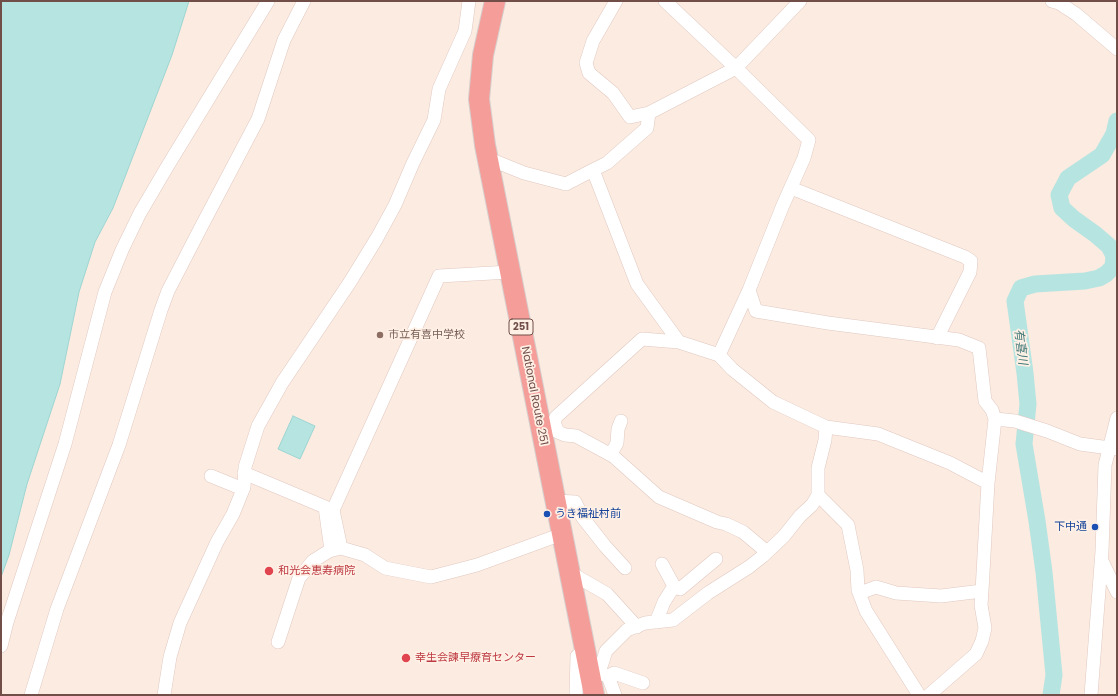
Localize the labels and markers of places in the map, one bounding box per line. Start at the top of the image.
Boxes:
place label: 市立有喜中学校 [388,328,465,342]
marker: 市立有喜中学校 [375,330,385,340]
place label: うき福祉村前 [555,507,621,521]
marker: うき福祉村前 [542,509,552,519]
place label: 下中通 [1054,520,1087,534]
marker: 下中通 [1090,522,1100,532]
place label: 和光会恵寿病院 [278,564,355,578]
marker: 和光会恵寿病院 [263,565,275,577]
place label: 幸生会諫早療育センター [415,651,536,665]
marker: 幸生会諫早療育センター [400,652,412,664]

